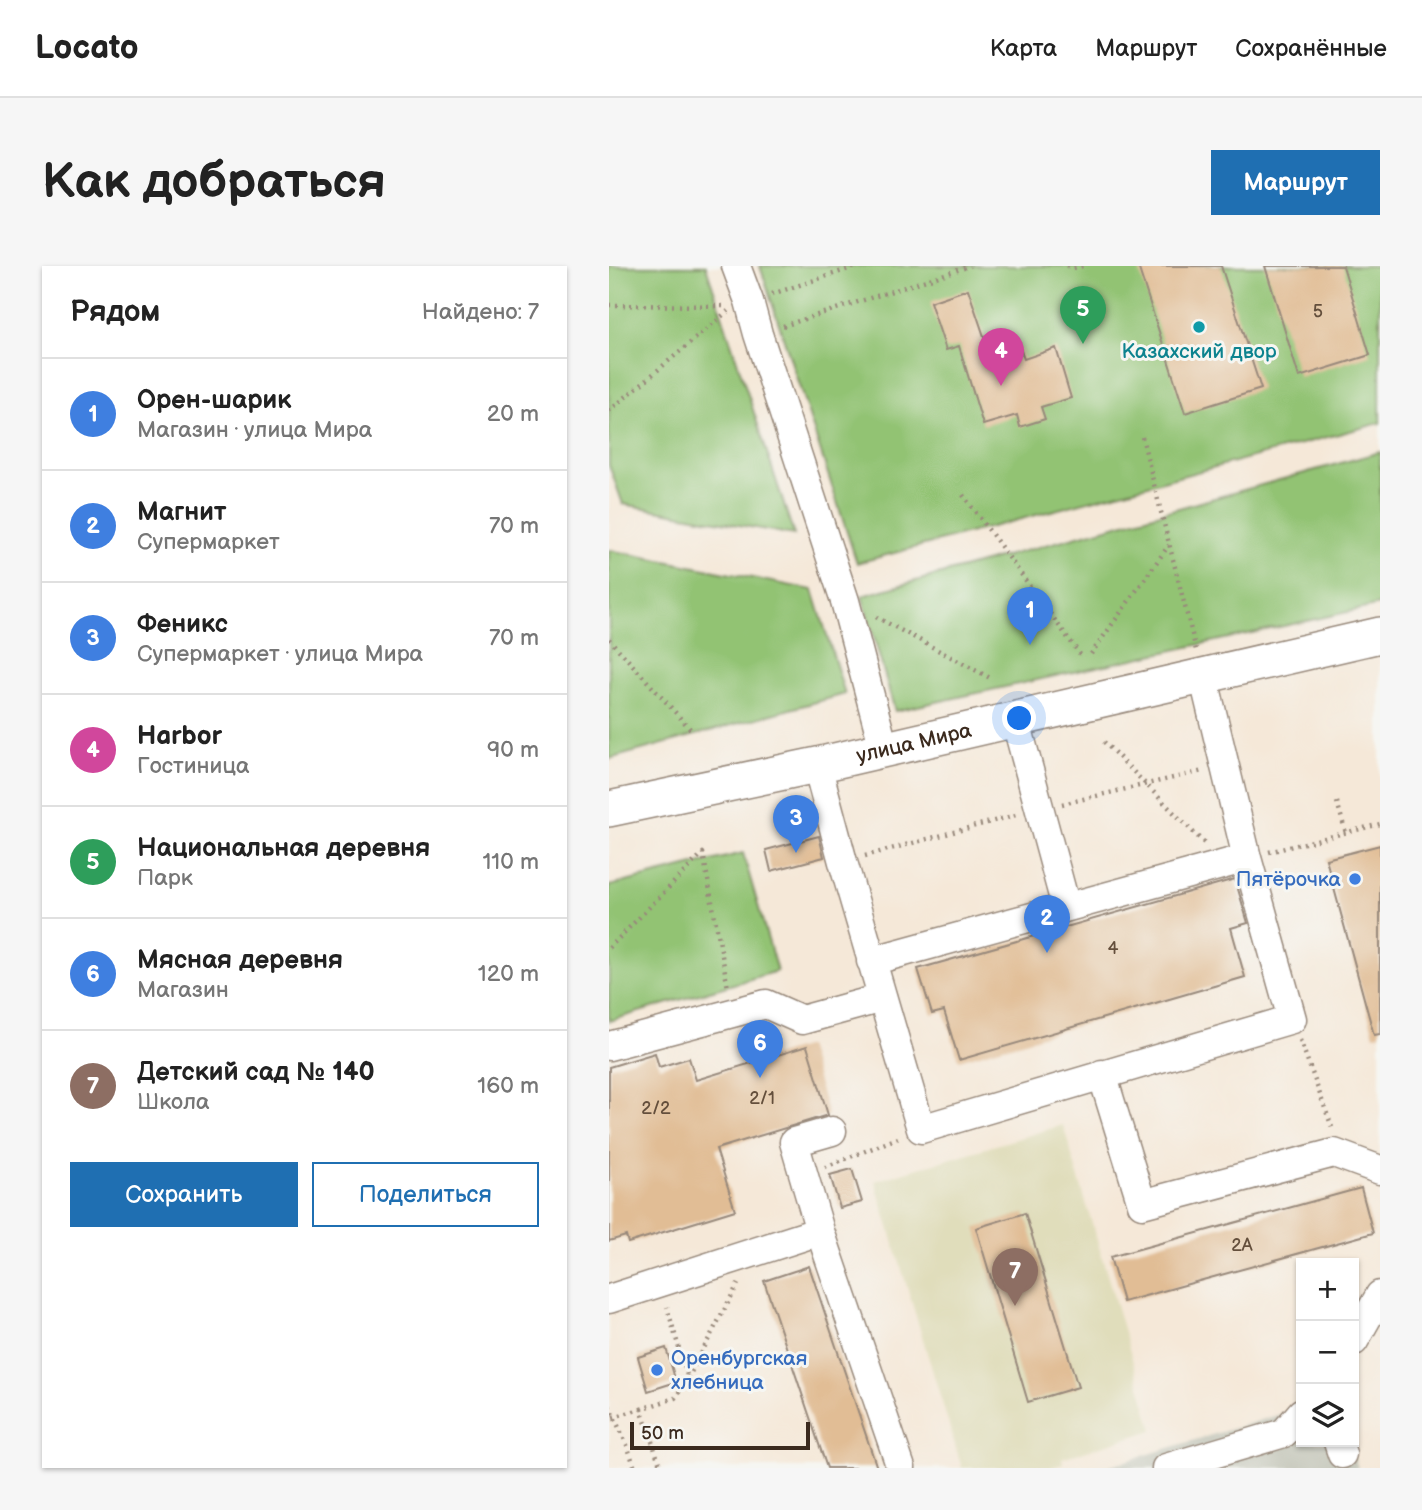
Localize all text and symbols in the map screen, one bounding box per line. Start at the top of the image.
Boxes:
text: Locato [35,28,139,68]
text: Карта [990,34,1057,63]
text: Маршрут [1095,34,1197,63]
text: Сохранённые [1235,34,1387,63]
button: Маршрут [1211,150,1380,215]
text: Как добраться [42,153,386,212]
pin: 5 [1060,286,1106,344]
text: Рядом [70,294,160,330]
text: Найдено: 7 [422,298,539,326]
house number: 5 [1313,301,1323,322]
marker: Казахский двор [1191,319,1207,335]
pin: 4 [978,328,1024,386]
place label: Казахский двор [1121,339,1277,364]
text: Орен-шарик [137,385,291,416]
text: 1 [88,400,98,428]
text: 20 m [487,400,539,428]
text: Магазин · улица Мира [137,416,372,444]
text: Магнит [137,497,226,528]
text: 2 [86,512,100,540]
text: 70 m [489,512,539,540]
text: Супермаркет [137,528,280,556]
pin: 1 [1007,587,1053,645]
text: Феникс [137,609,228,640]
text: 3 [86,624,100,652]
text: 70 m [489,624,539,652]
text: Супермаркет · улица Мира [137,640,423,668]
your location [1002,701,1036,735]
street label: улица Мира [854,717,974,768]
text: Harbor [137,721,222,752]
text: 4 [86,736,100,764]
text: 90 m [487,736,539,764]
text: Гостиница [137,752,250,780]
pin: 3 [773,795,819,853]
text: Национальная деревня [137,833,430,864]
text: 5 [86,848,100,876]
text: 110 m [482,848,539,876]
text: Парк [137,864,193,892]
place label: Пятёрочка [1236,867,1342,892]
marker: Пятёрочка [1347,871,1363,887]
pin: 2 [1024,895,1070,953]
house number: 4 [1108,938,1119,959]
text: Мясная деревня [137,945,343,976]
text: 6 [86,960,100,988]
text: 120 m [478,960,539,988]
text: Магазин [137,976,229,1004]
pin: 6 [737,1020,783,1078]
text: Детский сад № 140 [137,1057,375,1088]
text: 7 [87,1072,99,1100]
text: 160 m [477,1072,539,1100]
text: Школа [137,1088,210,1116]
house number: 2/1 [749,1088,775,1109]
house number: 2/2 [641,1098,671,1119]
button: Сохранить [70,1162,298,1227]
button: Поделиться [312,1162,539,1227]
house number: 2А [1231,1235,1253,1256]
pin: 7 [992,1248,1038,1306]
map controls [1296,1258,1359,1447]
button: + [1296,1258,1359,1321]
button: − [1296,1321,1359,1384]
place label: Оренбургская хлебница [671,1346,807,1395]
marker: Оренбургская хлебница [649,1362,665,1378]
button: layers [1296,1384,1359,1447]
scale bar [630,1419,810,1451]
text: 50 m [641,1422,684,1445]

